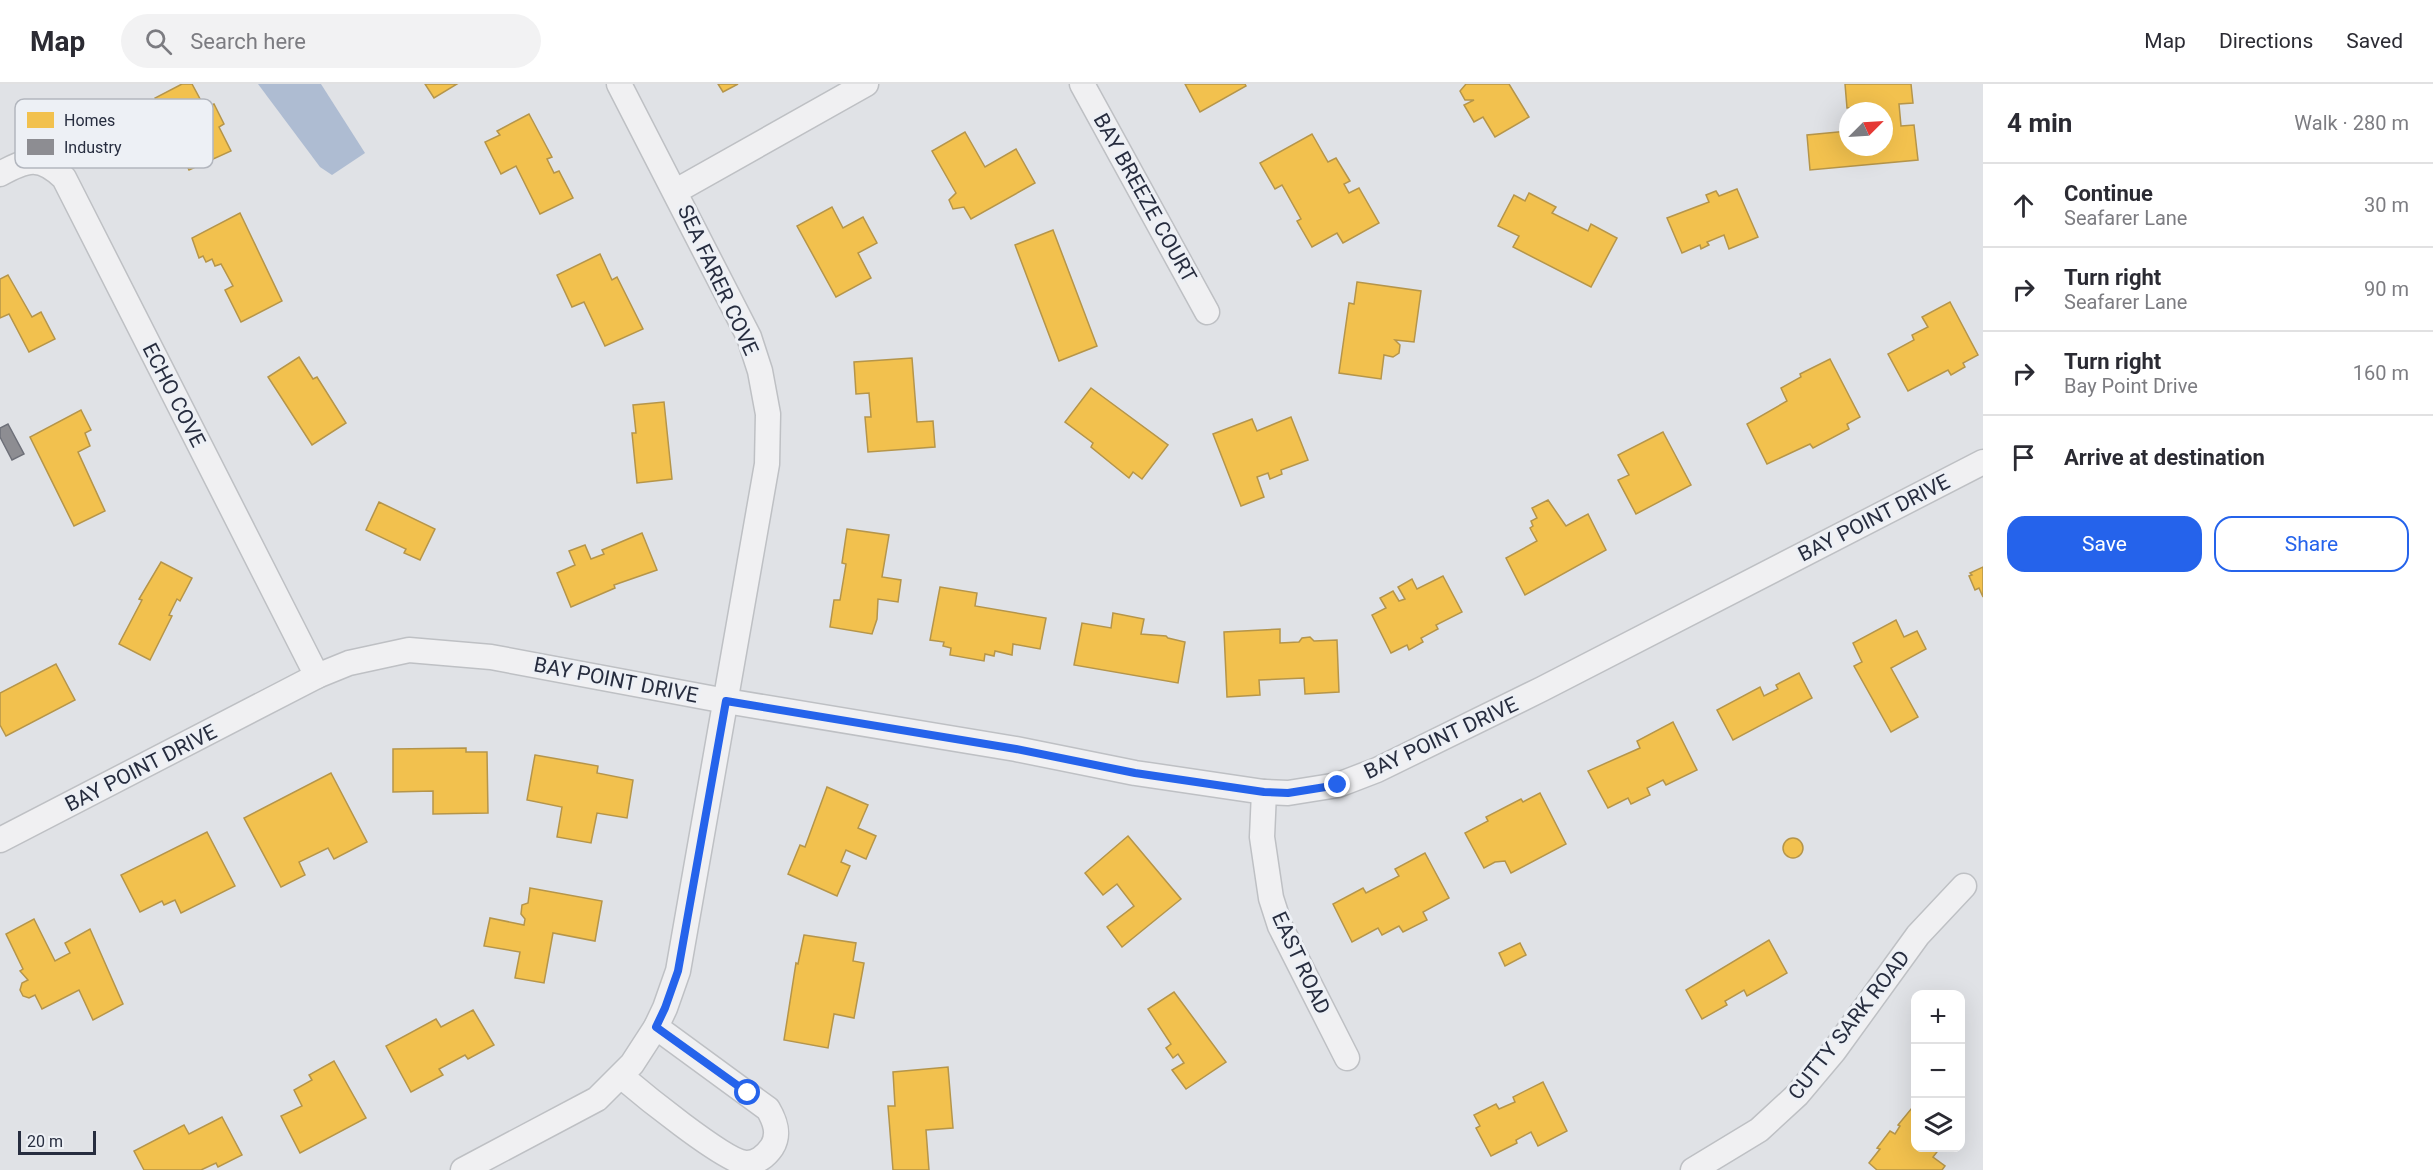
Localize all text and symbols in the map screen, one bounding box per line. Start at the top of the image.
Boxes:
search box [121,14,541,68]
text: Map [30,25,85,58]
icon: search [142,25,175,58]
text: Search here [190,29,306,54]
text: Map [2144,29,2186,53]
text: Directions [2219,29,2313,53]
text: Saved [2346,29,2403,53]
legend [15,99,213,168]
north arrow [1839,102,1893,156]
text: 4 min [2007,108,2072,138]
street label: BAY BREEZE COURT [1089,109,1202,287]
text: Homes [64,111,115,130]
text: Walk · 280 m [2294,111,2409,135]
text: Industry [64,138,122,157]
text: Continue [2064,181,2153,206]
icon: ahead [2007,189,2040,222]
text: 30 m [2364,193,2409,217]
street label: SEA FARER COVE [673,201,763,359]
text: Seafarer Lane [2064,206,2187,230]
text: Turn right [2064,265,2161,290]
icon: right [2007,273,2040,306]
text: 90 m [2364,277,2409,301]
text: Seafarer Lane [2064,290,2187,314]
street label: ECHO COVE [138,339,210,451]
text: Turn right [2064,349,2161,374]
icon: right [2007,357,2040,390]
text: 160 m [2353,361,2409,385]
text: Bay Point Drive [2064,374,2198,398]
icon: arrive [2007,441,2040,474]
text: Arrive at destination [2064,445,2265,470]
street label: BAY POINT DRIVE [1794,469,1954,567]
button: Save [2007,516,2202,572]
button: Share [2214,516,2409,572]
street label: BAY POINT DRIVE [532,652,700,708]
street label: BAY POINT DRIVE [1360,692,1522,784]
street label: BAY POINT DRIVE [61,719,221,817]
route end [1324,771,1350,797]
street label: EAST ROAD [1267,908,1335,1018]
street label: CUTTY SARK ROAD [1783,946,1915,1104]
map controls [1911,990,1965,1152]
button: + [1911,990,1965,1044]
button: − [1911,1044,1965,1098]
route start [734,1079,760,1105]
button: layers [1911,1098,1965,1152]
scale bar [18,1128,96,1156]
text: 20 m [27,1132,63,1151]

